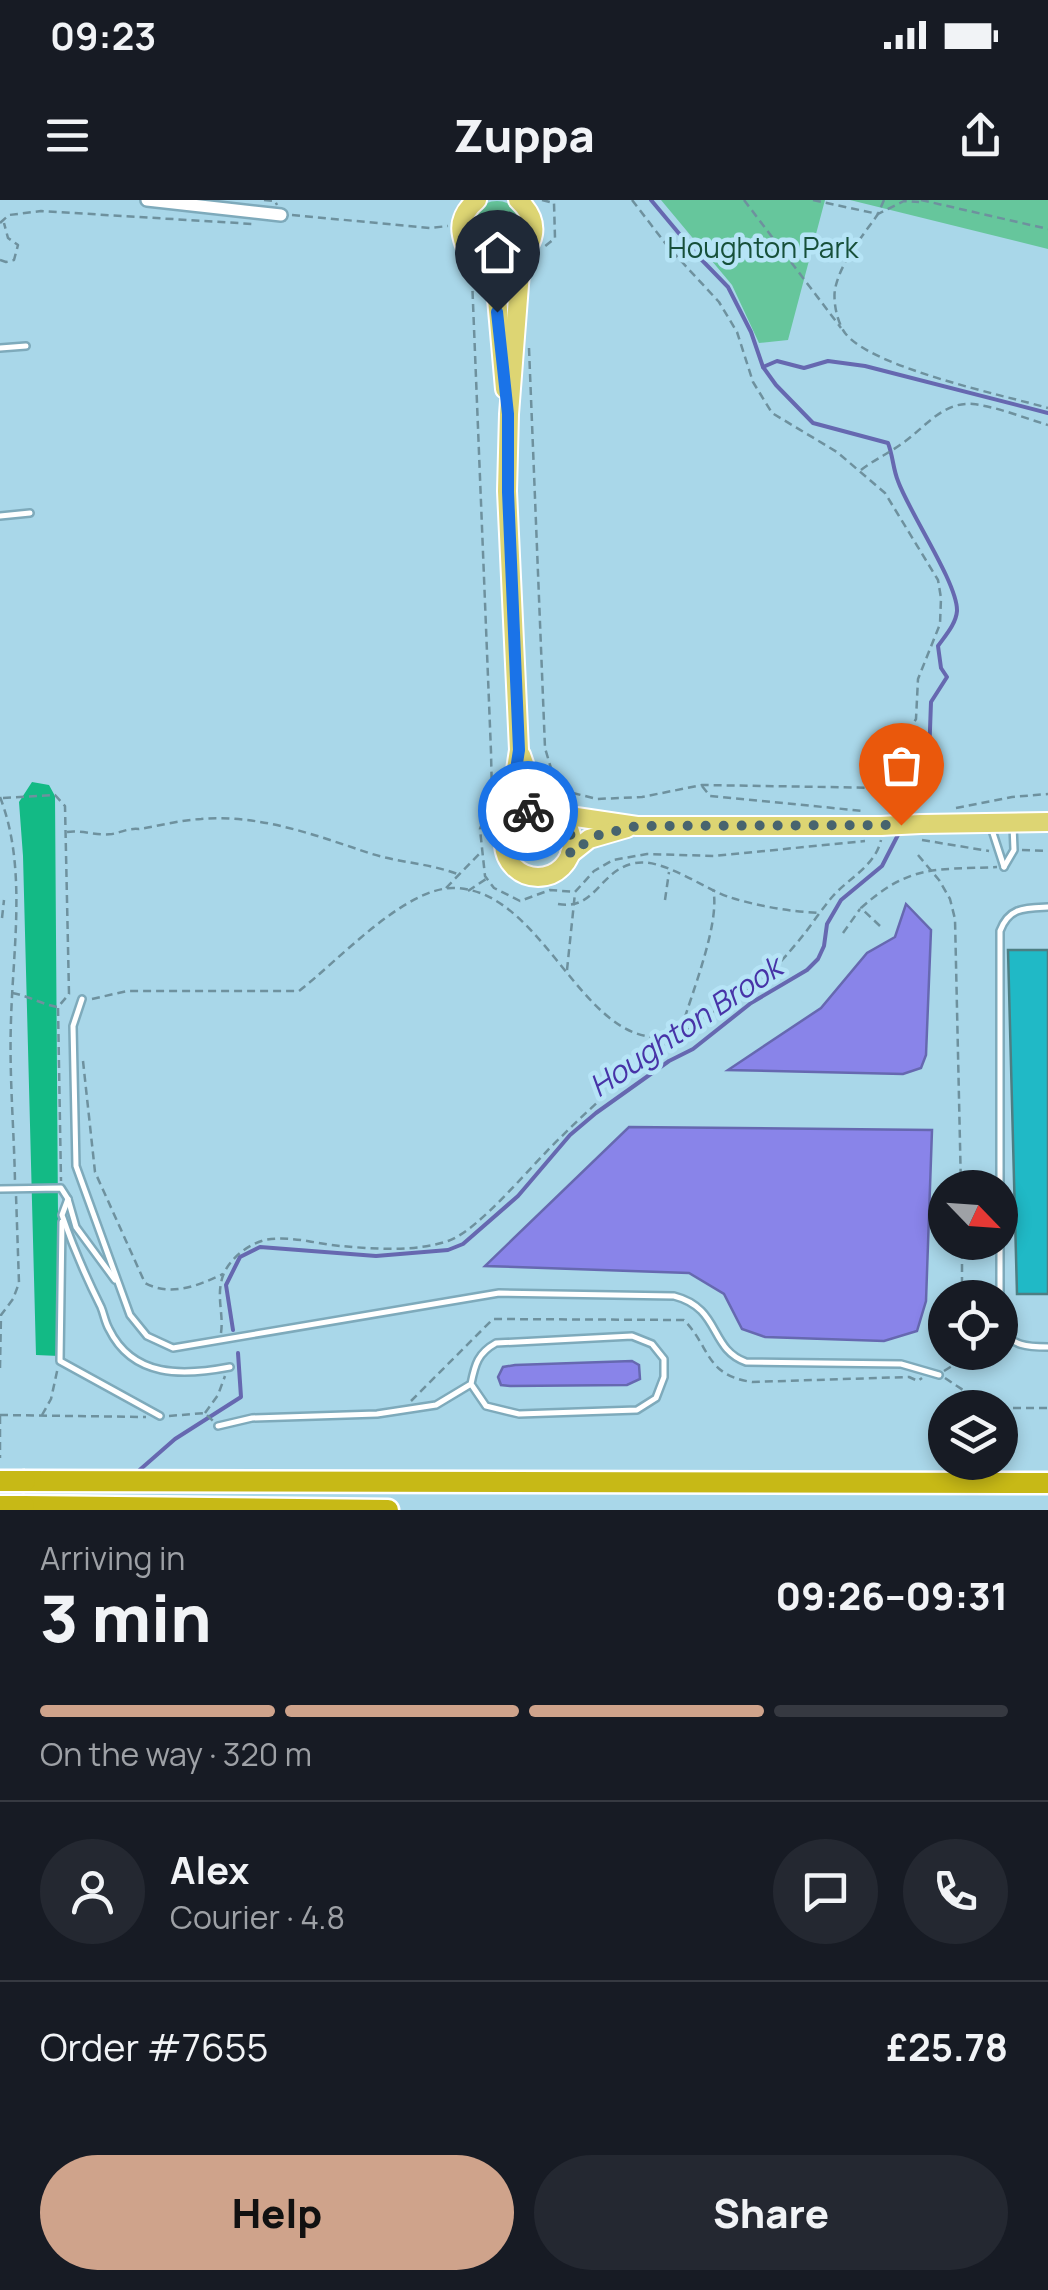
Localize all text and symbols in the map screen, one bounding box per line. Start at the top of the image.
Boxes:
text: 09:23 [50,9,156,61]
text: Zuppa [453,104,595,166]
icon: menu [40,108,95,163]
icon: share [953,108,1008,163]
pin [455,210,540,313]
icon: home [470,225,525,280]
park label: Houghton Park [668,228,860,266]
pin [859,723,944,826]
icon: bag [874,738,929,793]
courier [478,761,578,861]
icon: bike [501,784,556,839]
water label: Houghton Brook [581,944,793,1106]
north arrow [928,1170,1018,1260]
map controls [928,1170,1018,1480]
button: locate [928,1280,1018,1370]
button: layers [928,1390,1018,1480]
text: Arriving in [40,1536,185,1580]
text: 09:26–09:31 [776,1569,1008,1621]
text: 3 min [40,1573,212,1662]
text: On the way · 320 m [40,1732,312,1776]
button: person [40,1839,145,1944]
button: chat [773,1839,878,1944]
button: phone [903,1839,1008,1944]
text: Alex [170,1843,249,1895]
text: Courier · 4.8 [170,1895,345,1939]
text: Order #7655 [40,2020,268,2072]
text: £25.78 [886,2020,1008,2072]
button: Help [40,2155,514,2270]
button: Share [534,2155,1008,2270]

